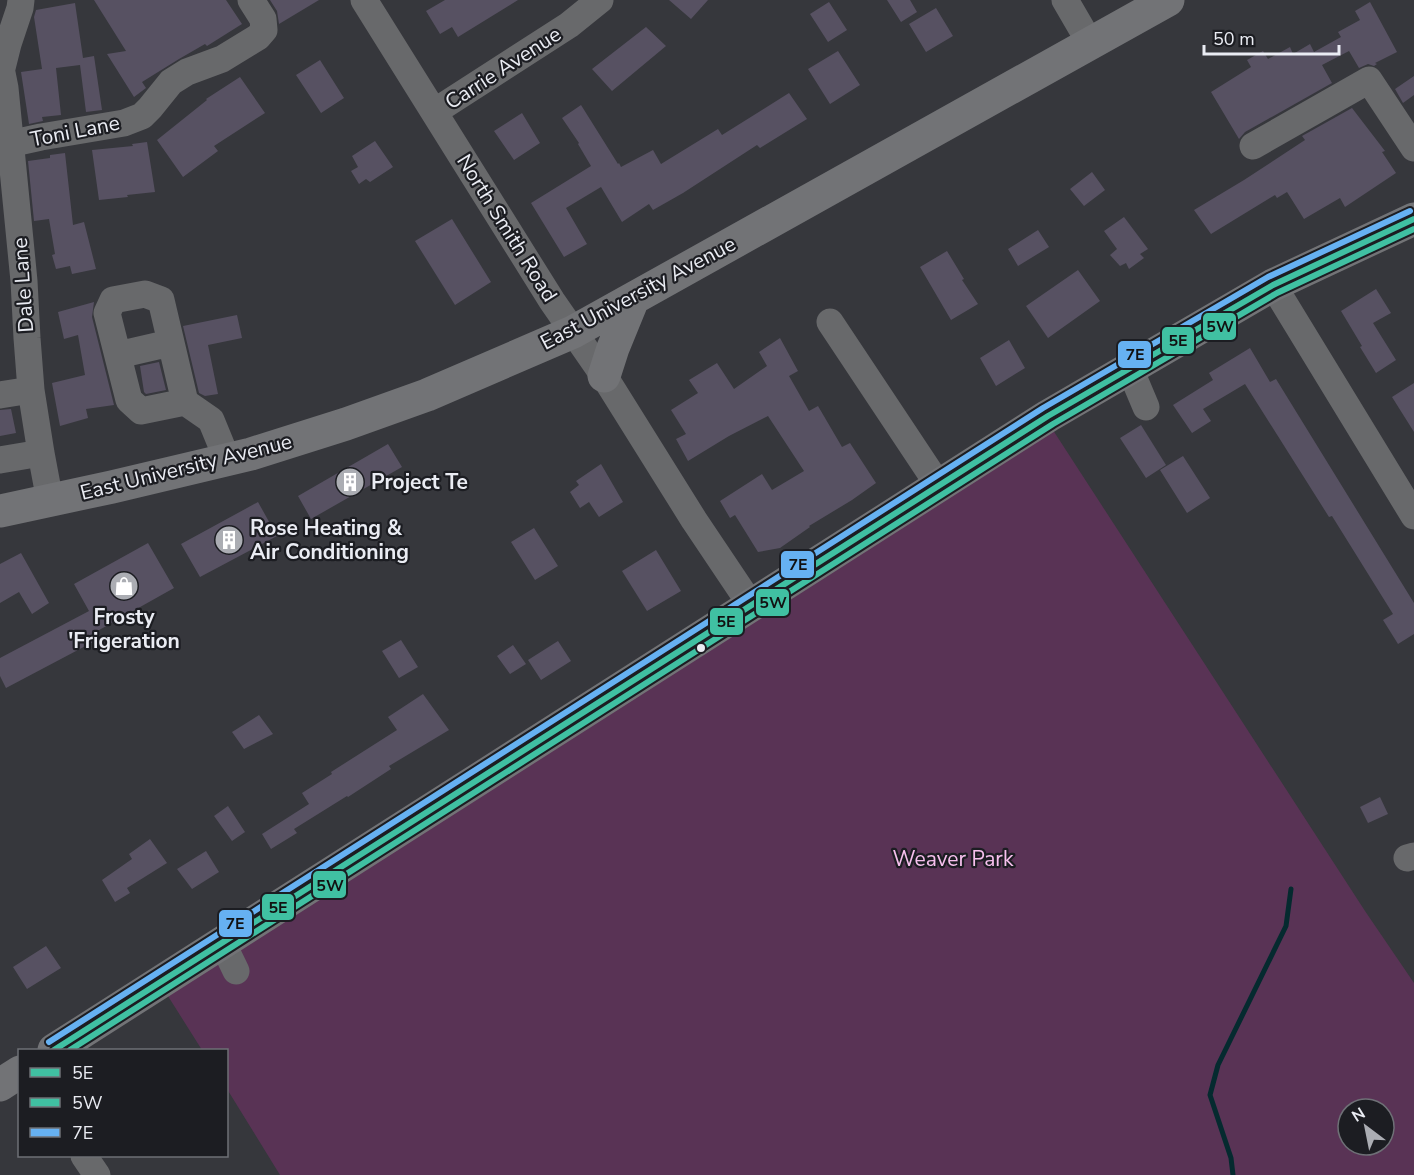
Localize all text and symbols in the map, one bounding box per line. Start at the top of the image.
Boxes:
scale bar [1204,18,1339,56]
street label: Carrie Avenue [440,20,566,116]
text: 50 m [1213,27,1255,51]
street label: Toni Lane [28,109,122,153]
street label: North Smith Road [450,149,564,307]
street label: East University Avenue [535,230,741,356]
street label: Dale Lane [6,237,40,333]
line badge: 5W [1202,312,1237,341]
text: 5W [1206,316,1234,338]
line badge: 5E [1161,326,1195,355]
text: 5E [1168,330,1188,352]
line badge: 7E [1117,340,1152,369]
text: 7E [1125,344,1145,366]
street label: East University Avenue [77,427,295,507]
building icon: Project Te [334,466,366,498]
place label: Project Te [371,468,468,496]
place label: Rose Heating & Air Conditioning [250,514,409,566]
building icon: Rose Heating & Air Conditioning [213,524,245,556]
line badge: 7E [780,550,815,579]
text: 7E [788,554,808,576]
shop icon: Frosty 'Frigeration [108,570,140,602]
line badge: 5W [755,588,790,617]
text: 5W [759,592,787,614]
place label: Frosty 'Frigeration [68,603,180,655]
line badge: 5E [709,607,744,636]
text: 5E [716,611,736,633]
unlabelled marker [695,642,707,654]
park label: Weaver Park [893,845,1014,873]
line badge: 5W [312,870,347,899]
text: 5W [316,875,344,897]
line badge: 5E [261,893,295,921]
text: 5E [268,897,288,919]
line badge: 7E [218,909,253,938]
text: 7E [225,913,245,935]
legend [18,1049,228,1157]
text: 5E [72,1061,93,1085]
text: 5W [72,1091,103,1115]
north arrow [1336,1097,1396,1157]
text: N [1348,1103,1369,1128]
text: 7E [72,1121,93,1145]

